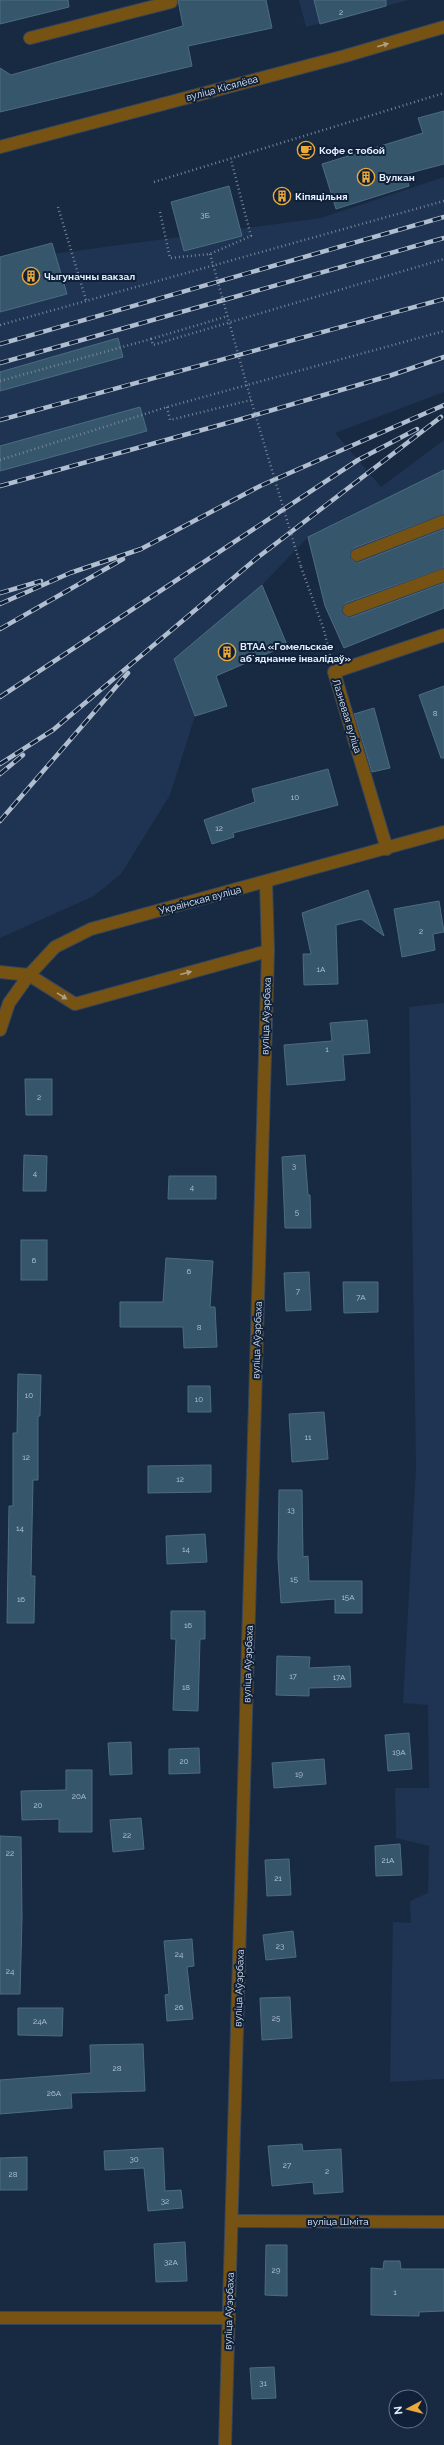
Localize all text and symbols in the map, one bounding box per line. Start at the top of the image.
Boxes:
house number: 2 [339,7,343,17]
one-way arrow [377,42,389,48]
street label: вуліца Кісялёва [185,73,259,103]
cafe icon: Кофе с тобой [296,140,316,160]
place label: Кофе с тобой [319,145,385,156]
building icon: Вулкан [356,167,376,187]
place label: Вулкан [379,172,415,183]
building icon: Кіпяцільня [272,186,292,206]
place label: Кіпяцільня [295,191,348,202]
house number: 3Б [200,210,210,220]
building icon: Чыгуначны вакзал [21,266,41,286]
place label: Чыгуначны вакзал [44,271,135,282]
place label: ВТАА «Гомельскае абʼяднанне інвалідаў» [240,641,351,664]
building icon: ВТАА «Гомельскае абʼяднанне інвалідаў» [217,642,237,662]
street label: Лазневая вуліца [330,677,364,755]
house number: 8 [433,708,438,718]
house number: 10 [291,792,299,802]
house number: 12 [215,823,223,833]
street label: Украінская вуліца [158,884,242,916]
house number: 2 [419,926,423,936]
house number: 1А [317,964,326,974]
one-way arrow [180,970,192,976]
street label: вуліца Аўэрбаха [259,977,273,1055]
one-way arrow [56,992,68,999]
house number: 1 [325,1044,329,1054]
house number: 2 [37,1092,41,1102]
house number: 3 [292,1161,296,1171]
house number: 4 [33,1168,38,1178]
house number: 4 [190,1182,195,1192]
house number: 5 [295,1207,300,1217]
house number: 6 [32,1255,37,1265]
house number: 6 [187,1266,192,1276]
house number: 7 [296,1286,301,1296]
house number: 7А [356,1292,366,1302]
street label: вуліца Аўэрбаха [250,1301,264,1379]
house number: 8 [197,1322,202,1332]
house number: 10 [25,1390,33,1400]
house number: 10 [195,1394,203,1404]
house number: 11 [305,1432,312,1442]
house number: 12 [22,1452,30,1462]
house number: 12 [176,1474,184,1484]
house number: 13 [287,1505,295,1515]
house number: 14 [16,1523,25,1533]
house number: 14 [182,1544,191,1554]
house number: 15 [290,1574,299,1584]
house number: 15А [341,1592,355,1602]
house number: 16 [17,1594,25,1604]
house number: 16 [184,1620,192,1630]
street label: вуліца Аўэрбаха [241,1625,255,1703]
house number: 17 [289,1671,298,1681]
house number: 17А [333,1672,346,1682]
house number: 18 [182,1682,190,1692]
house number: 19А [392,1747,406,1757]
house number: 20 [179,1756,189,1766]
house number: 19 [295,1769,303,1779]
house number: 20А [72,1791,87,1801]
house number: 20 [33,1800,43,1810]
house number: 22 [123,1830,131,1840]
house number: 22 [6,1848,14,1858]
house number: 21А [382,1855,395,1865]
house number: 21 [274,1873,282,1883]
house number: 23 [276,1941,284,1951]
house number: 24 [175,1949,184,1959]
street label: вуліца Аўэрбаха [232,1949,246,2027]
house number: 24 [6,1966,15,1976]
house number: 26 [175,2002,184,2012]
house number: 25 [272,2013,281,2023]
house number: 24А [33,2016,48,2026]
house number: 28 [113,2063,122,2073]
house number: 26А [47,2088,62,2098]
house number: 30 [129,2154,139,2164]
house number: 27 [283,2160,292,2170]
house number: 2 [325,2166,329,2176]
house number: 28 [9,2169,18,2179]
house number: 32 [161,2196,169,2206]
street label: вуліца Шміта [307,2216,369,2227]
house number: 32А [164,2257,179,2267]
house number: 29 [272,2265,281,2275]
street label: вуліца Аўэрбаха [222,2272,236,2350]
house number: 1 [393,2287,397,2297]
house number: 31 [259,2378,267,2388]
north arrow [388,2389,428,2429]
text: N [392,2405,406,2415]

